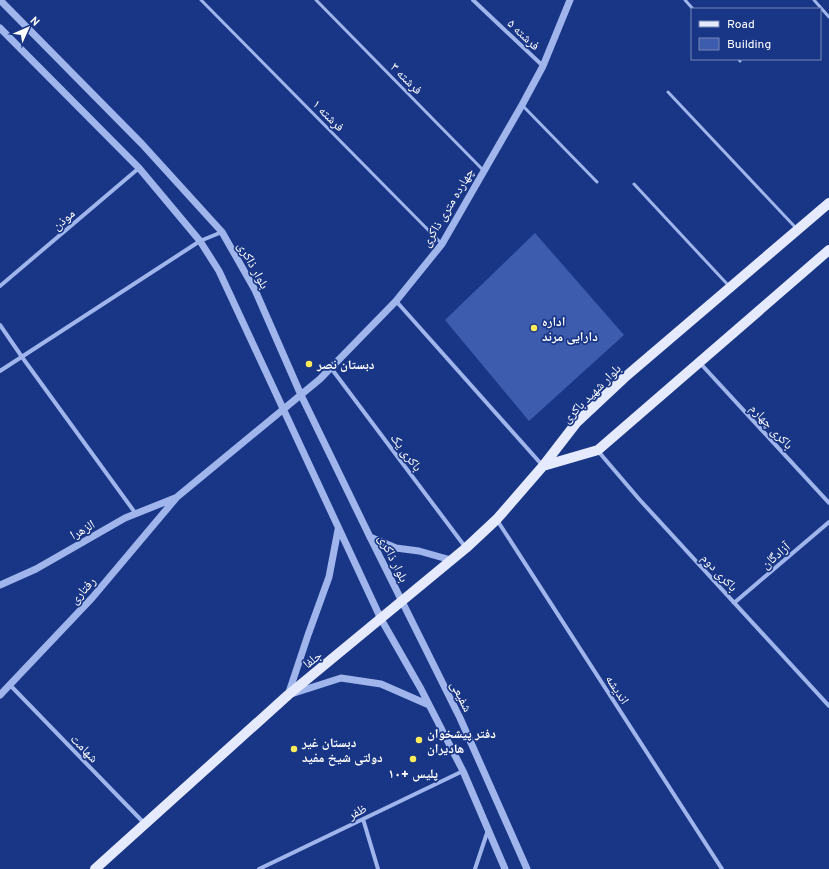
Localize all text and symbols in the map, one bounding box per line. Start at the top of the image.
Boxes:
north arrow [8,8,48,48]
legend [691,8,821,60]
text: N [27,14,42,29]
street label: فرشته ۵ [503,16,542,55]
text: Road [727,17,755,33]
text: Building [727,37,771,53]
street label: فرشته ۳ [386,60,425,99]
street label: فرشته ۱ [308,97,347,136]
street label: چهارده متری ذاکری [419,166,479,250]
street label: موذن [50,206,79,235]
street label: بلوار ذاکری [233,240,272,292]
place label: اداره دارایی مرند [542,315,598,346]
marker: اداره دارایی مرند [529,323,539,333]
place label: دبستان نصر [316,358,375,374]
marker: دبستان نصر [304,359,314,369]
street label: بلوار شهید باکری [560,362,625,427]
street label: باکری چهارم [745,401,796,453]
street label: باکری یک [386,431,425,475]
street label: الزهرا [68,517,98,544]
street label: بلوار ذاکری [373,532,411,585]
street label: آزادگان [758,539,795,573]
street label: باکری دوم [697,551,740,596]
street label: رفتاری [67,574,100,608]
street label: جلفا [301,648,326,673]
street label: اندیشه [601,672,632,708]
street label: شفیعی [446,679,475,715]
place label: دفتر پیشخوان هادیران [427,727,496,758]
street label: شهامت [66,732,101,767]
marker: دفتر پیشخوان هادیران [414,735,424,745]
place label: دبستان غیر دولتی شیخ مفید [301,736,383,767]
marker: دبستان غیر دولتی شیخ مفید [289,744,299,754]
marker: پلیس +۱۰ [408,754,418,764]
place label: پلیس +۱۰ [388,767,438,783]
street label: ظفر [345,801,370,825]

